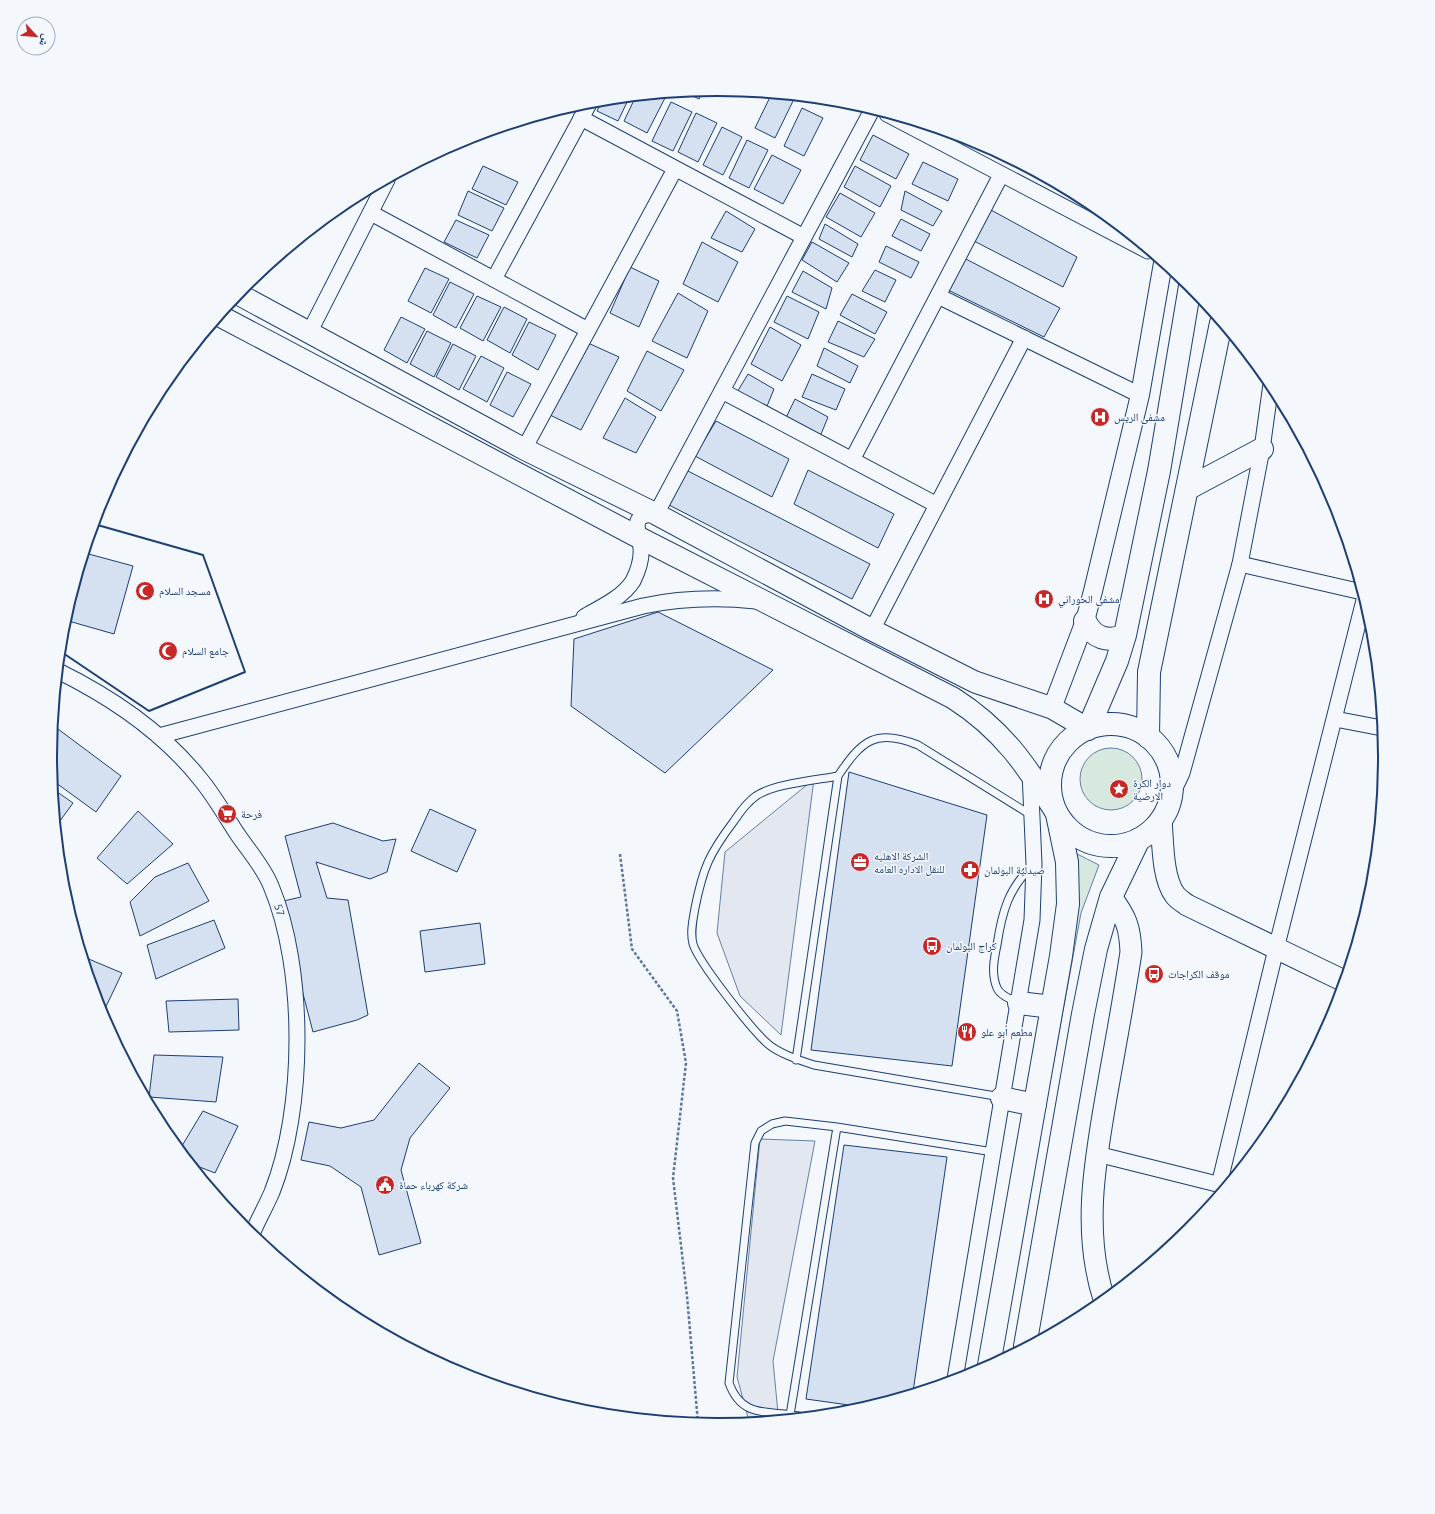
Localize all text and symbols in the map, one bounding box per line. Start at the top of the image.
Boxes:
north arrow [16,16,56,56]
text: ش [35,32,53,49]
hospital icon: مشفى الريس [1089,406,1111,428]
place label: مشفى الريس [1114,411,1165,424]
mosque icon: مسجد السلام [134,580,156,602]
place label: مسجد السلام [159,585,211,598]
hospital icon: مشفى الحوراني [1033,588,1055,610]
place label: مشفى الحوراني [1058,593,1120,608]
mosque icon: جامع السلام [157,640,179,662]
place label: جامع السلام [182,645,229,658]
place label: دوار الكرة الارضية [1133,777,1171,802]
place icon: دوار الكرة الارضية [1108,778,1130,800]
supermarket icon: فرحة [216,803,238,825]
place label: فرحة [241,808,262,820]
place label: الشركة الاهليه للنقل الاداره العامه [874,850,945,876]
office icon: الشركة الاهليه للنقل الاداره العامه [849,851,871,873]
pharmacy icon: صيدلية البولمان [959,859,981,881]
place label: صيدلية البولمان [984,864,1045,877]
street label: 57 [272,902,287,918]
bus stop icon: كراج البولمان [921,935,943,957]
place label: كراج البولمان [946,940,997,953]
bus stop icon: موقف الكراجات [1143,963,1165,985]
place label: موقف الكراجات [1168,968,1230,980]
restaurant icon: مطعم أبو علو [956,1021,978,1043]
place label: مطعم أبو علو [981,1025,1033,1040]
public building icon: شركة كهرباء حماة [374,1174,396,1196]
place label: شركة كهرباء حماة [399,1179,468,1191]

